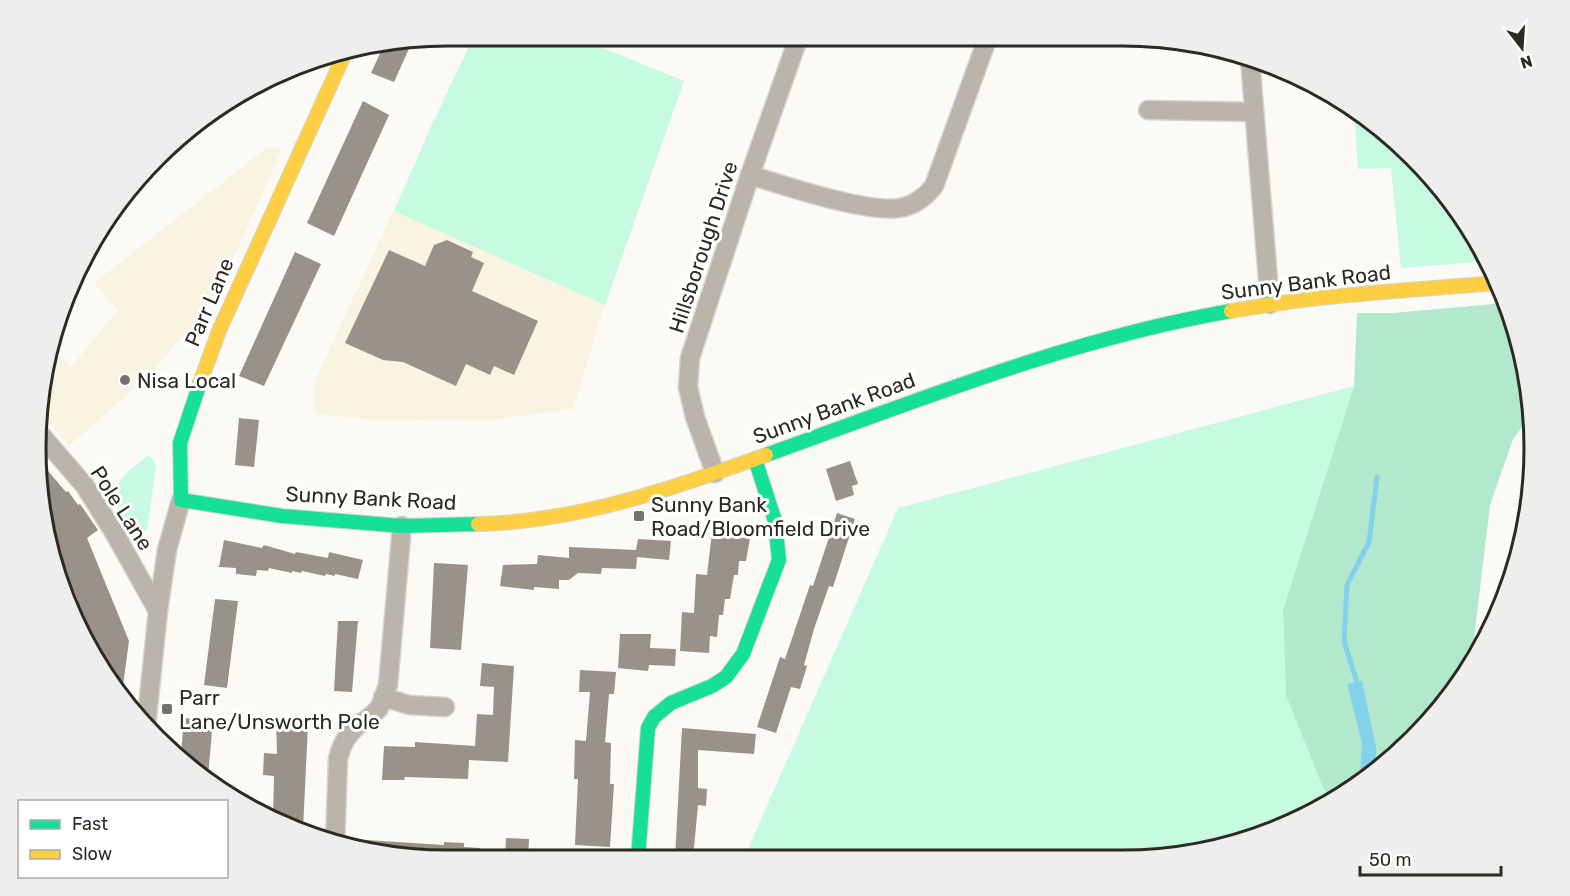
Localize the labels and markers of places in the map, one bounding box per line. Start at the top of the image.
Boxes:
place label: Nisa Local [137,368,236,393]
marker: Nisa Local [118,373,132,387]
place label: Sunny Bank Road/Bloomfield Drive [651,492,870,541]
marker: Sunny Bank Road/Bloomfield Drive [632,509,646,523]
place label: Parr Lane/Unsworth Pole [179,685,380,734]
marker: Parr Lane/Unsworth Pole [160,702,174,716]

